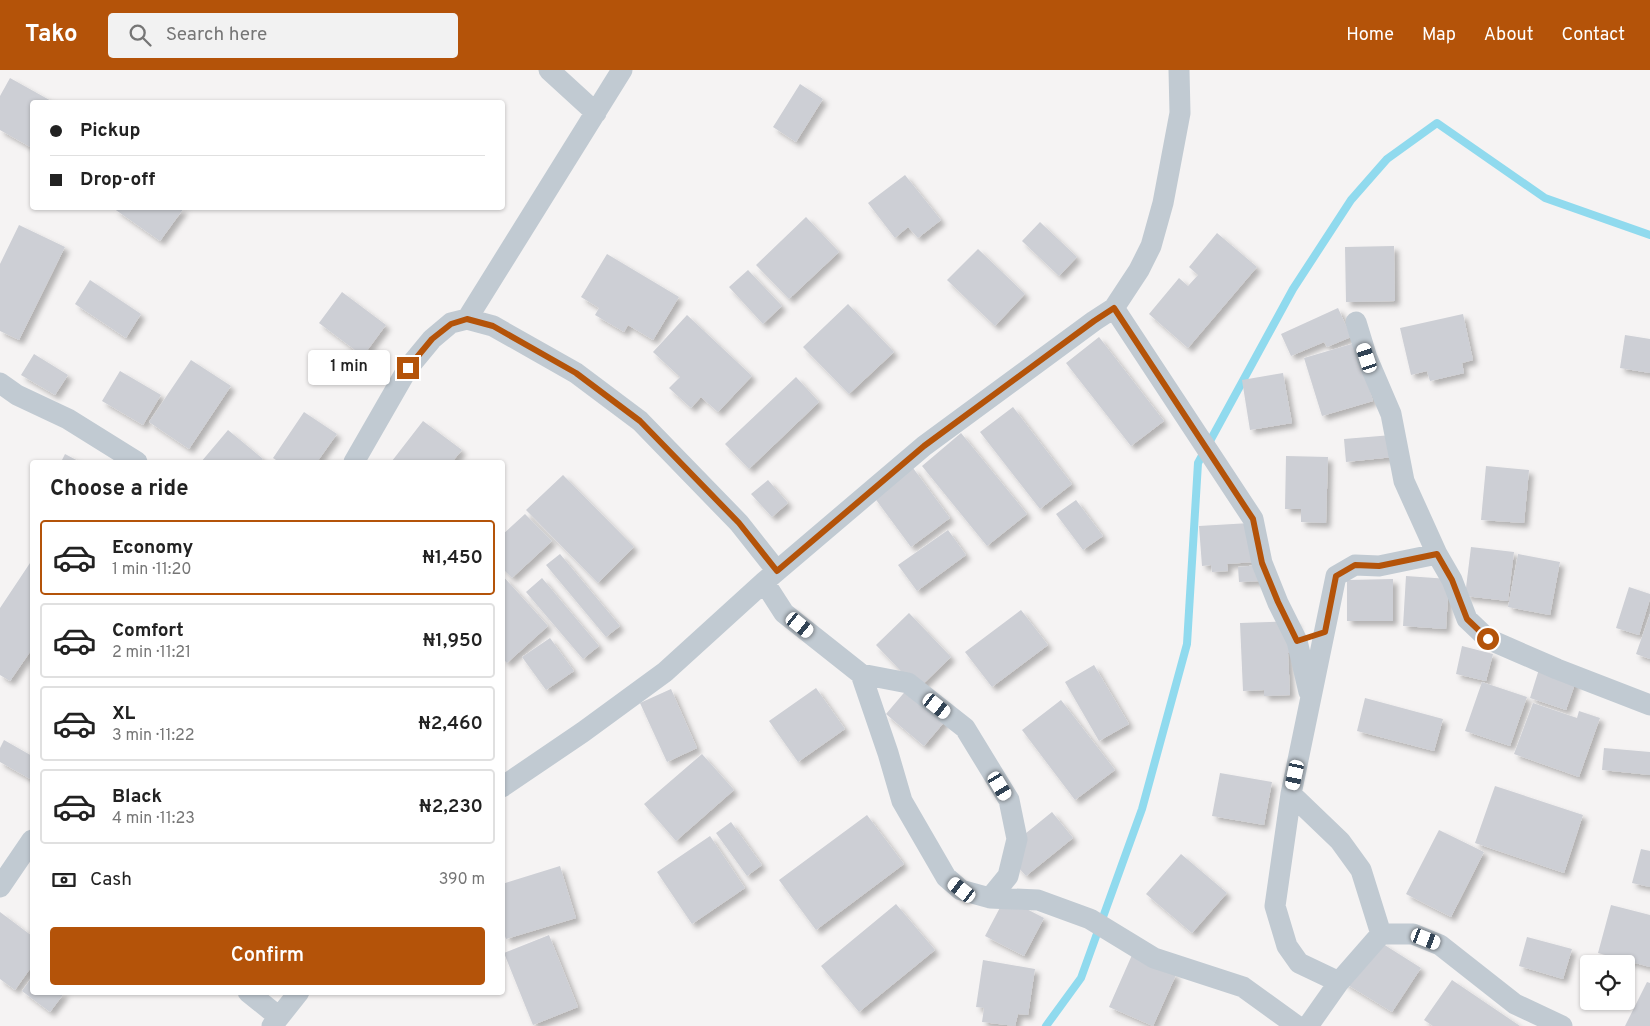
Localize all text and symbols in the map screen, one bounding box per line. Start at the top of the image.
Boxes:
search box [108,13,458,58]
text: Tako [25,20,78,50]
icon: search [126,21,154,49]
text: Search here [166,23,267,47]
text: Home [1346,24,1394,47]
text: Map [1422,24,1456,47]
text: About [1484,24,1533,47]
text: Contact [1561,24,1625,47]
text: Pickup [80,119,140,143]
text: Drop-off [80,168,155,192]
car [1355,341,1378,375]
callout: 1 min [308,350,390,386]
text: 1 min [330,357,368,377]
route end [397,357,419,379]
text: Choose a ride [50,476,188,503]
icon: car [52,535,97,580]
text: Economy [112,536,193,560]
text: ₦1,450 [422,546,483,570]
text: 1 min · 11:20 [112,560,191,580]
car [783,610,816,640]
icon: car [52,618,97,663]
text: Comfort [112,619,184,643]
route start [1477,628,1499,650]
text: ₦1,950 [423,629,483,653]
text: 2 min · 11:21 [112,643,191,663]
car [920,691,953,721]
icon: car [52,701,97,746]
text: XL [112,702,135,726]
text: ₦2,460 [418,712,483,736]
text: 3 min · 11:22 [112,726,195,746]
car [1284,759,1305,791]
car [985,769,1014,803]
icon: car [52,784,97,829]
text: Black [112,785,162,809]
text: ₦2,230 [419,795,483,819]
text: 4 min · 11:23 [112,809,195,829]
icon: cash [50,866,78,894]
text: Cash [90,868,132,892]
text: 390 m [439,870,485,890]
car [945,875,978,905]
button: Confirm [50,927,485,985]
car [1409,927,1442,951]
map controls [1580,955,1635,1010]
button: locate [1580,955,1635,1010]

